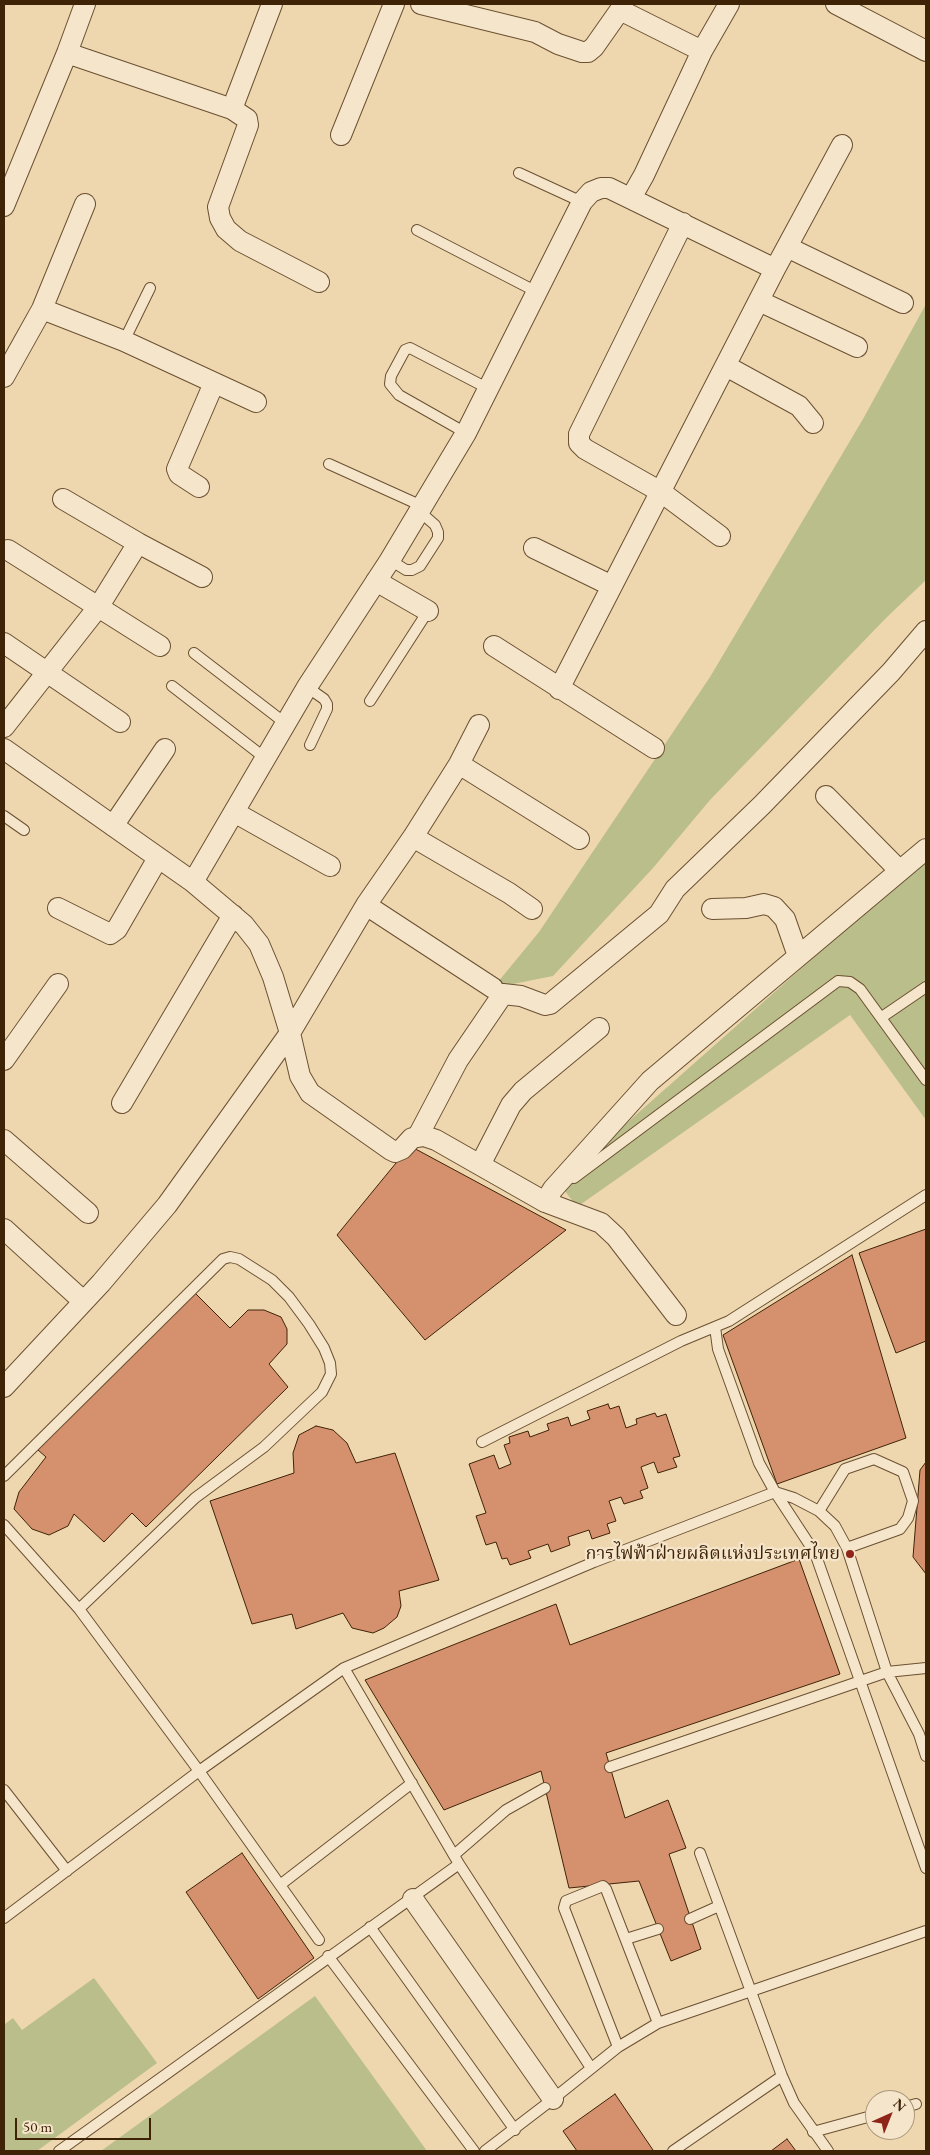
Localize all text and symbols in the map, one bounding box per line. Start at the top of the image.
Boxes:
place label: การไฟฟ้าฝ่ายผลิตแห่งประเทศไทย [585,1543,840,1565]
marker: การไฟฟ้าฝ่ายผลิตแห่งประเทศไทย [844,1548,856,1560]
north arrow [865,2090,915,2140]
text: N [889,2095,910,2115]
scale bar [18,2108,154,2140]
text: 50 m [23,2117,52,2136]

